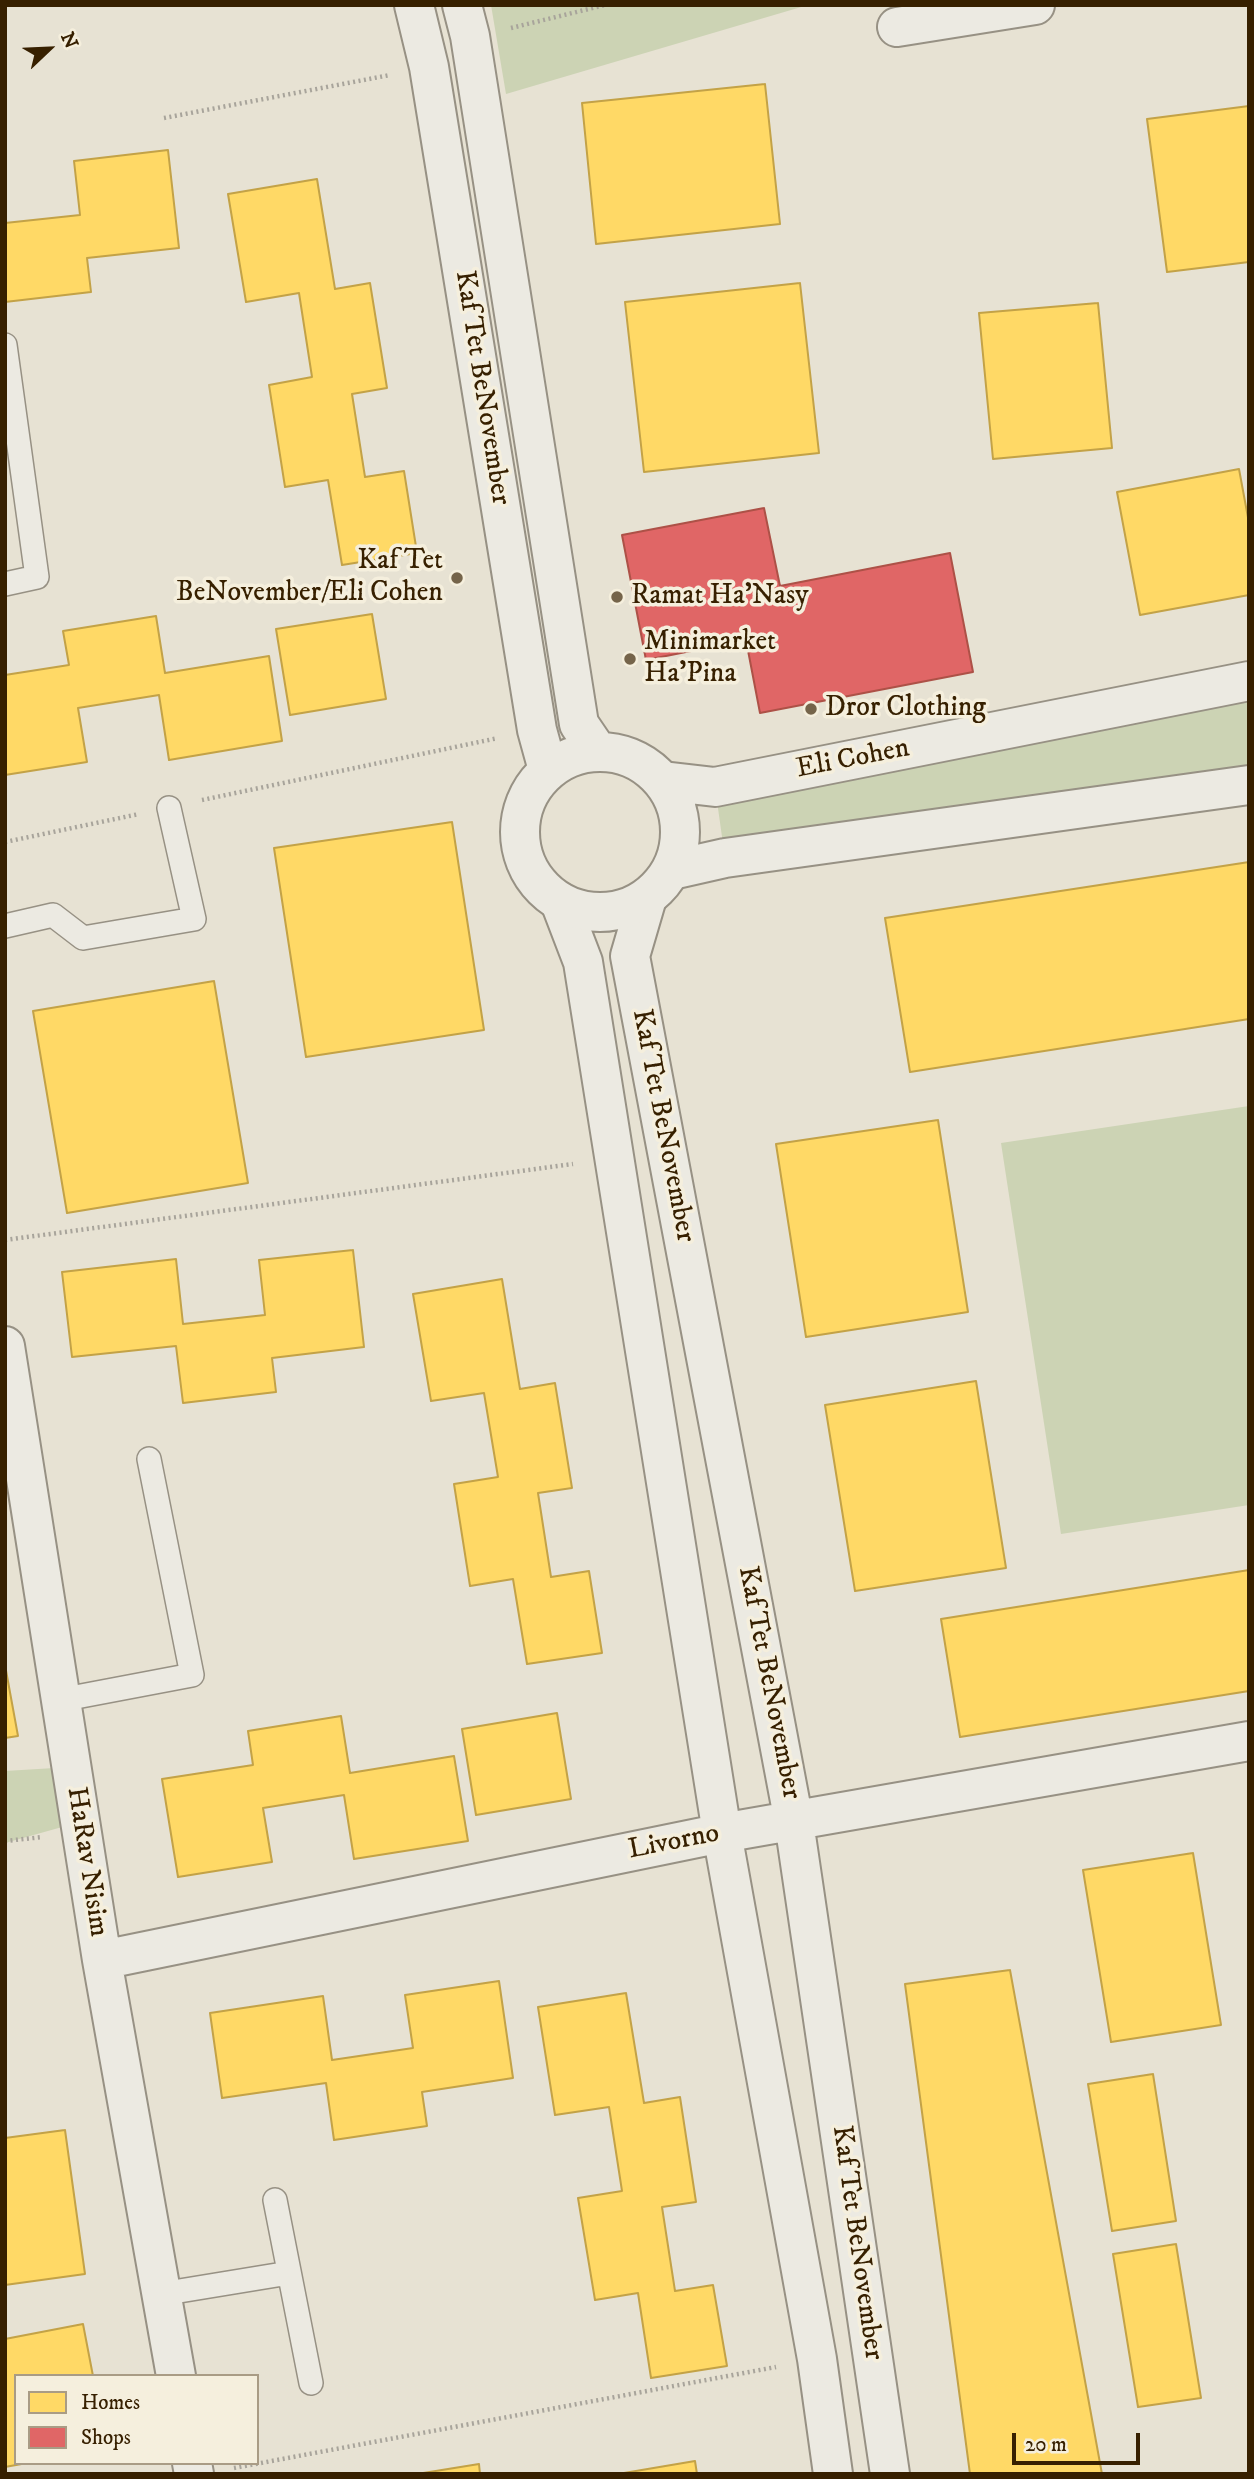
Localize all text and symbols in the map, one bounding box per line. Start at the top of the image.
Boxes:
north arrow [14,14,84,84]
text: N [55,29,82,52]
street label: Kaf Tet BeNovember [446,269,516,507]
place label: Kaf Tet BeNovember/Eli Cohen [176,545,443,611]
marker: Kaf Tet BeNovember/Eli Cohen [449,570,465,586]
place label: Ramat Ha'Nasy [631,580,809,614]
marker: Ramat Ha'Nasy [609,589,625,605]
place label: Minimarket Ha'Pina [644,626,776,692]
marker: Minimarket Ha'Pina [622,651,638,667]
place label: Dror Clothing [825,692,986,726]
marker: Dror Clothing [803,701,819,717]
street label: Eli Cohen [794,733,912,787]
street label: Kaf Tet BeNovember [623,1007,701,1245]
street label: Kaf Tet BeNovember [729,1564,807,1802]
street label: HaRav Nisim [58,1785,114,1939]
street label: Livorno [626,1818,722,1868]
street label: Kaf Tet BeNovember [823,2124,889,2362]
legend [14,2374,259,2465]
text: Homes [81,2390,140,2416]
scale bar [1016,2420,1144,2464]
text: Shops [81,2425,131,2451]
text: 20 m [1025,2432,1067,2458]

